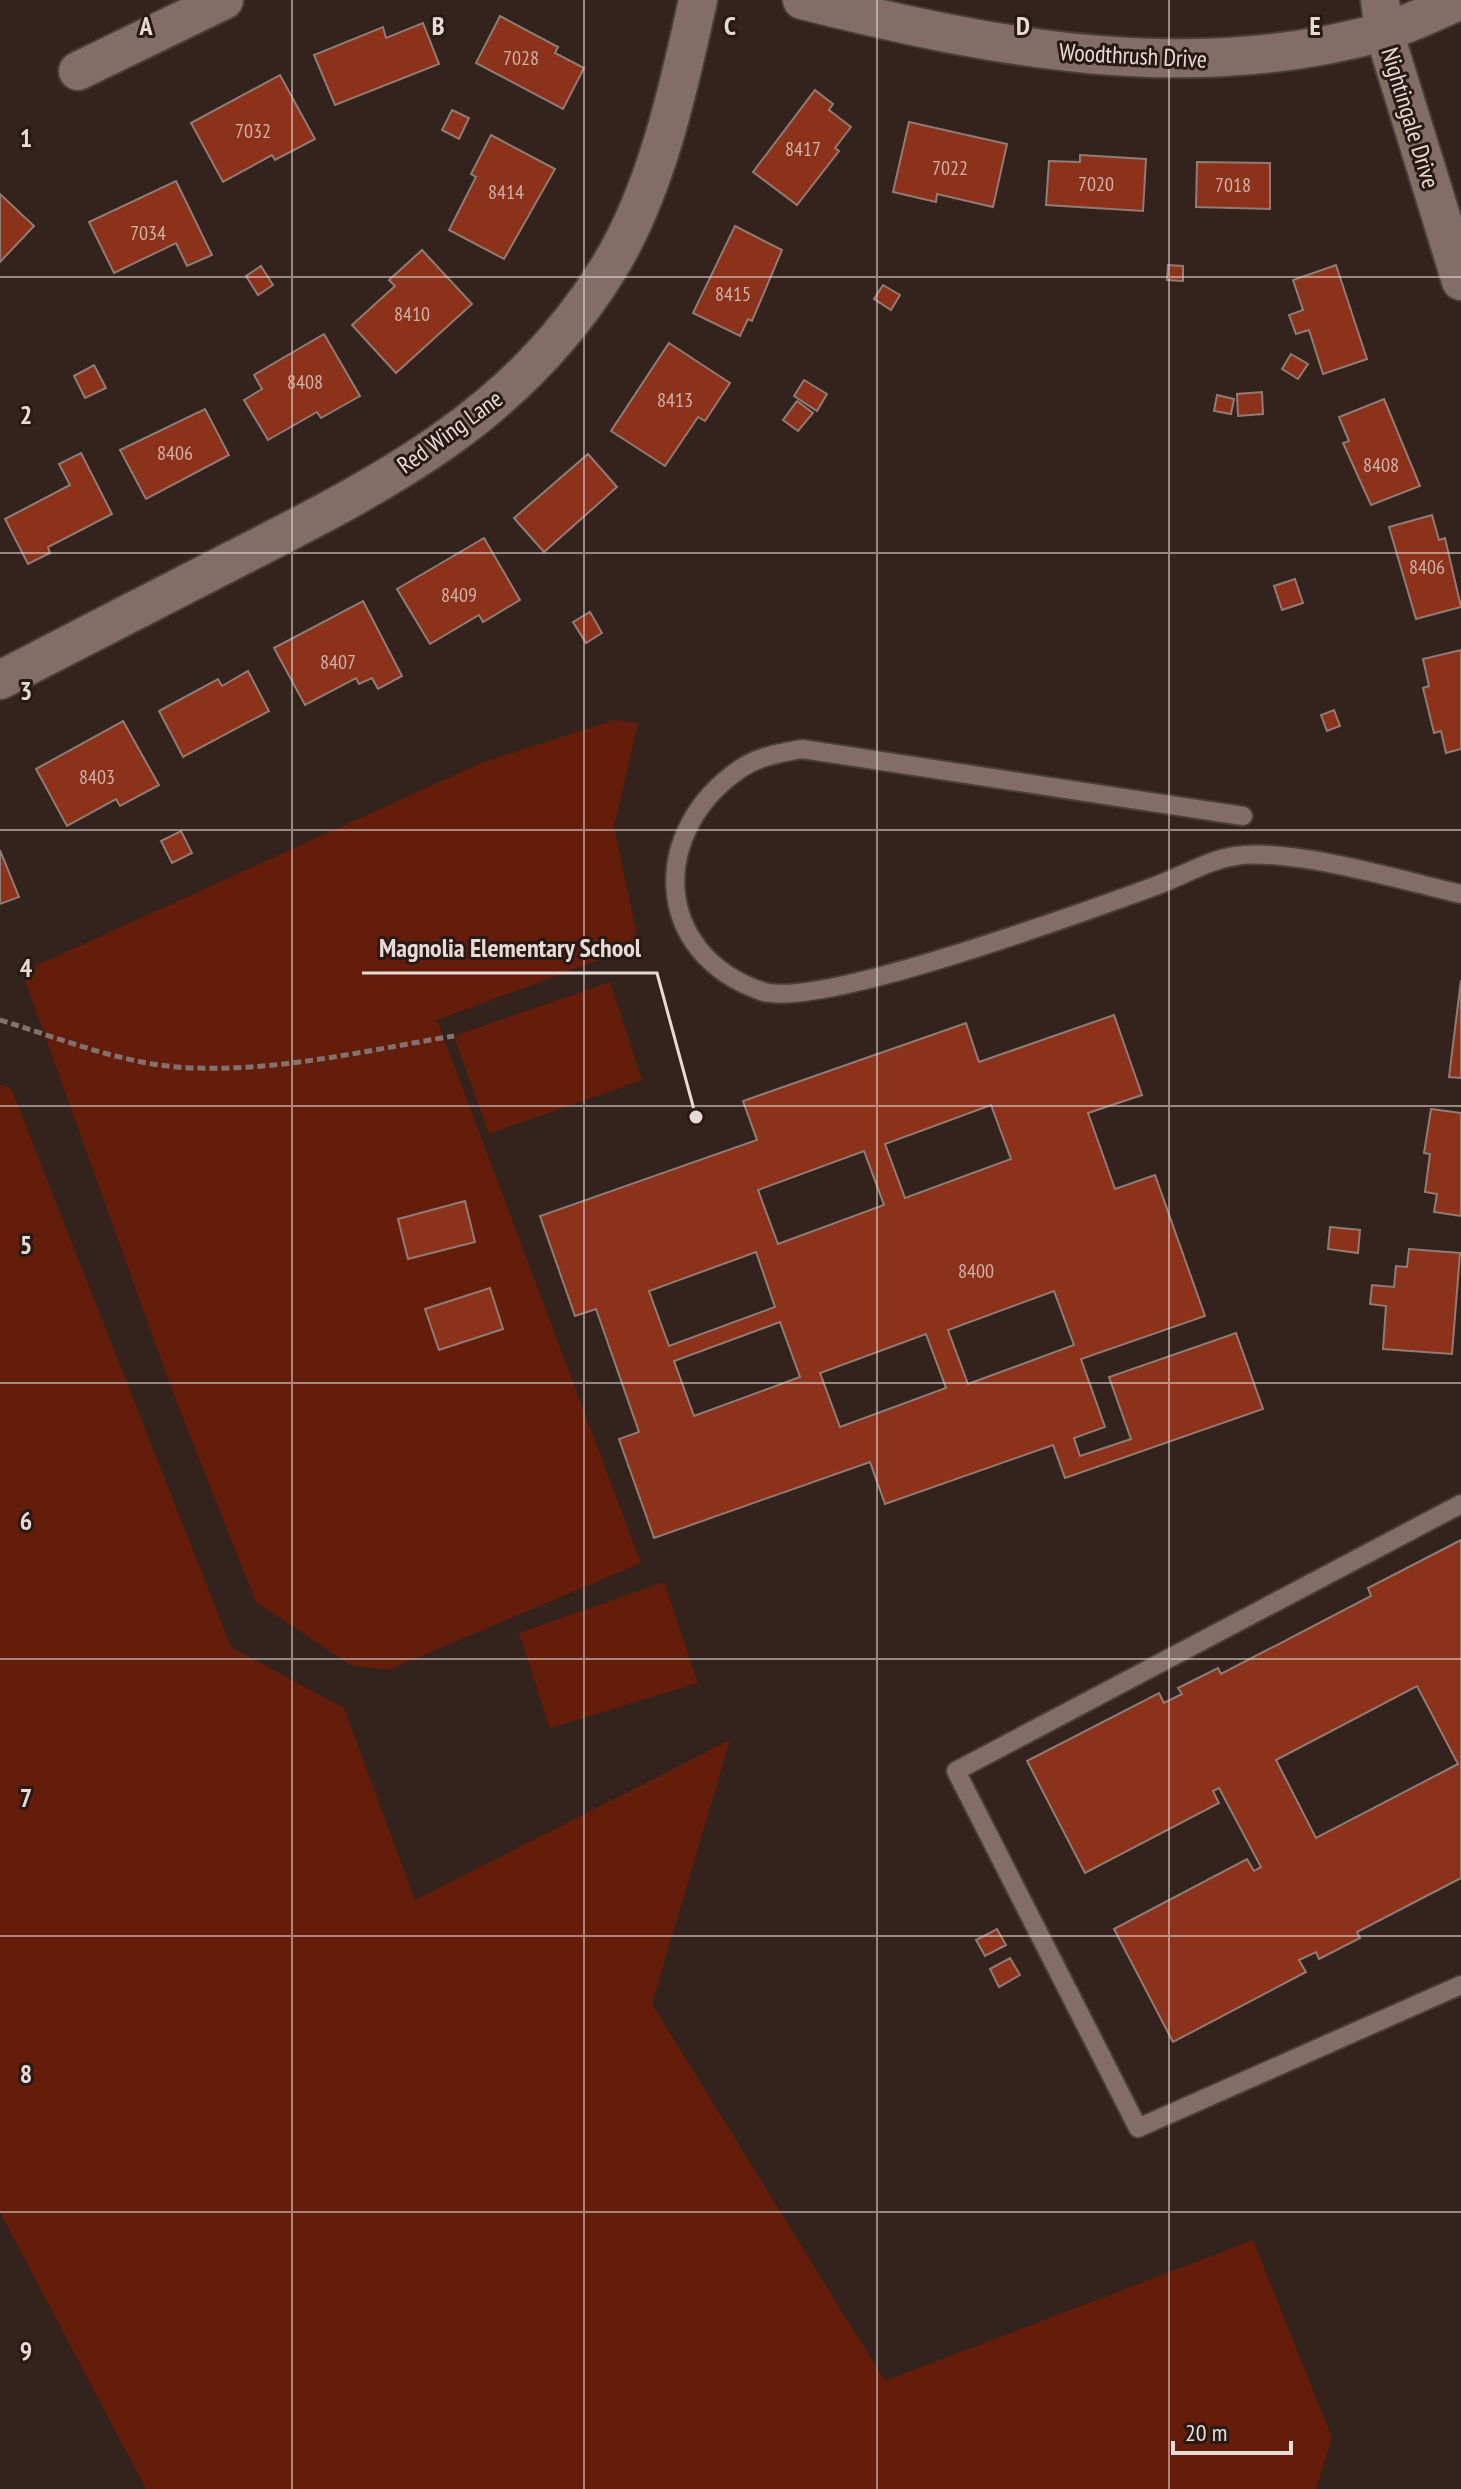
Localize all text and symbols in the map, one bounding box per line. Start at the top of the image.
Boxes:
text: A [138,9,153,42]
text: B [432,9,445,42]
text: C [724,9,736,42]
text: D [1016,9,1030,42]
text: E [1309,9,1321,42]
street label: Woodthrush Drive [1058,36,1208,75]
street label: Nightingale Drive [1374,44,1447,192]
house number: 7028 [503,45,539,71]
house number: 7032 [235,118,271,144]
text: 1 [20,121,32,154]
house number: 8417 [785,136,821,162]
house number: 7022 [932,155,968,181]
house number: 7020 [1078,171,1114,197]
house number: 7018 [1215,172,1251,198]
house number: 8414 [488,179,524,205]
house number: 7034 [130,220,166,246]
house number: 8415 [715,281,751,307]
house number: 8410 [394,301,430,327]
house number: 8408 [287,369,323,395]
street label: Red Wing Lane [391,383,508,480]
house number: 8413 [657,387,693,413]
text: 2 [20,398,32,431]
house number: 8406 [157,440,193,466]
house number: 8408 [1363,452,1399,478]
house number: 8406 [1409,554,1445,580]
house number: 8409 [441,582,477,608]
house number: 8407 [320,649,356,675]
text: 3 [20,674,32,707]
house number: 8403 [79,764,115,790]
callout: Magnolia Elementary School [362,923,657,973]
text: Magnolia Elementary School [379,931,642,964]
text: 4 [20,951,33,984]
text: 5 [20,1228,32,1261]
house number: 8400 [958,1258,994,1284]
text: 6 [20,1504,32,1537]
text: 7 [20,1781,32,1814]
text: 8 [20,2057,32,2090]
text: 9 [20,2334,32,2367]
scale bar [1173,2405,1291,2455]
text: 20 m [1185,2417,1227,2448]

